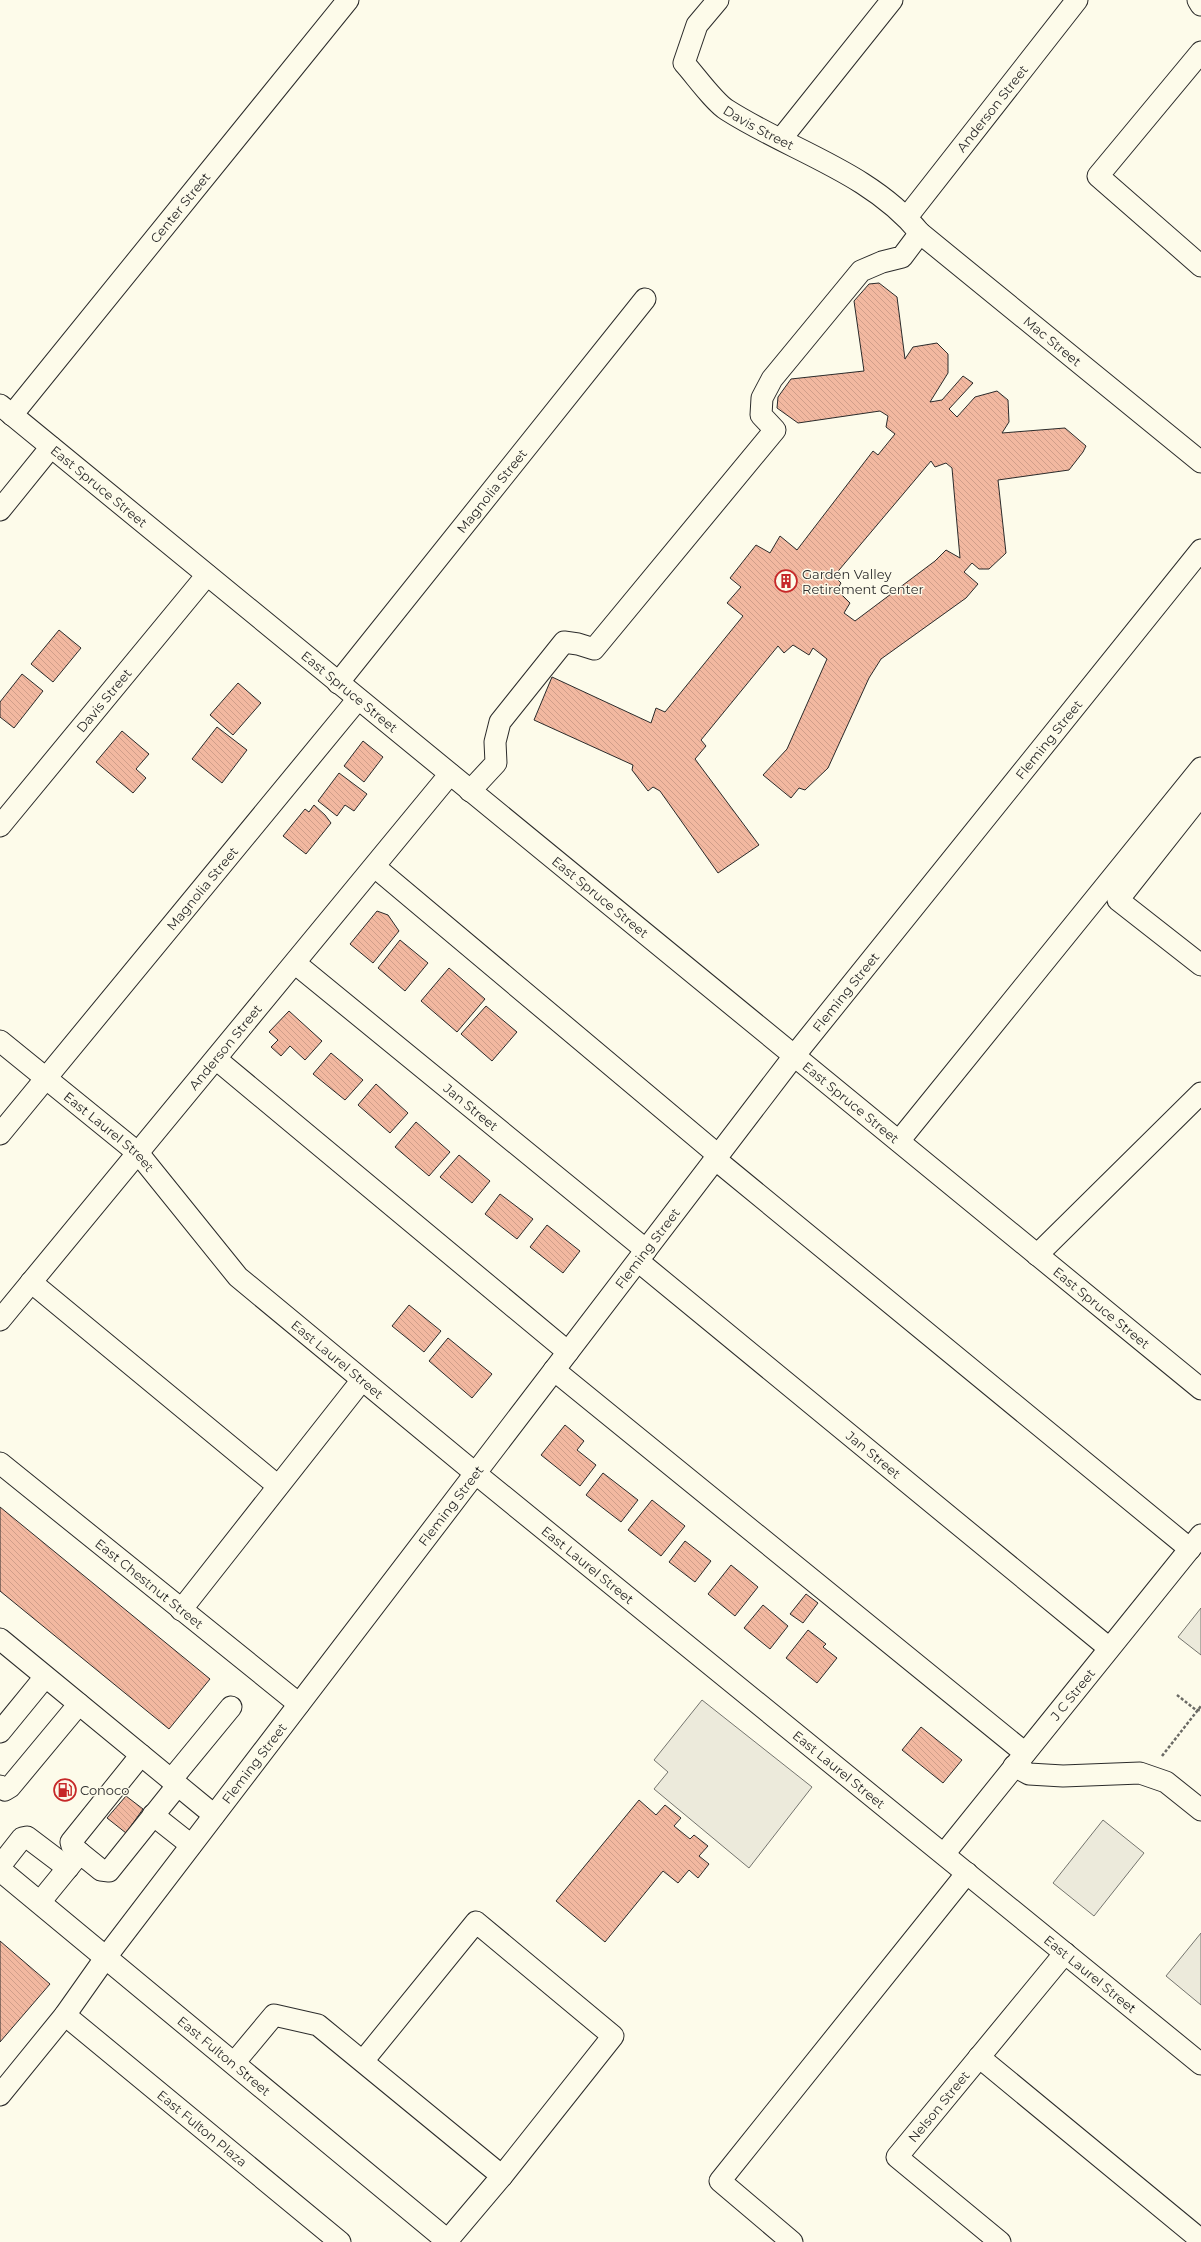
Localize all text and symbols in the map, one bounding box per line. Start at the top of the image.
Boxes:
street label: Anderson Street [953,62,1031,155]
street label: Davis Street [720,102,797,153]
street label: Center Street [147,169,213,246]
street label: Mac Street [1020,313,1085,369]
street label: East Spruce Street [48,442,150,530]
street label: Magnolia Street [453,445,530,536]
place label: Garden Valley Retirement Center [802,566,924,597]
building icon: Garden Valley Retirement Center [773,568,799,594]
street label: East Spruce Street [298,647,401,736]
street label: Davis Street [73,665,135,735]
street label: Fleming Street [1012,697,1085,782]
street label: Magnolia Street [163,843,241,933]
street label: East Spruce Street [549,853,652,941]
street label: Fleming Street [809,949,882,1035]
street label: Anderson Street [185,1001,265,1093]
street label: East Spruce Street [799,1058,902,1146]
street label: Jan Street [440,1079,502,1134]
street label: East Laurel Street [61,1088,158,1175]
street label: Fleming Street [611,1205,683,1292]
street label: East Spruce Street [1050,1263,1153,1352]
street label: East Laurel Street [288,1317,387,1402]
street label: Jan Street [842,1427,904,1482]
street label: Fleming Street [415,1462,487,1549]
street label: East Laurel Street [538,1522,637,1607]
street label: East Chestnut Street [92,1535,207,1632]
street label: J C Street [1046,1665,1098,1724]
street label: Fleming Street [218,1720,290,1807]
street label: East Laurel Street [790,1727,889,1812]
fuel station icon: Conoco [52,1777,78,1803]
place label: Conoco [80,1782,129,1798]
street label: East Laurel Street [1041,1932,1140,2016]
street label: East Fulton Street [174,2012,274,2099]
street label: Nelson Street [904,2067,973,2146]
street label: East Fulton Plaza [154,2087,250,2170]

